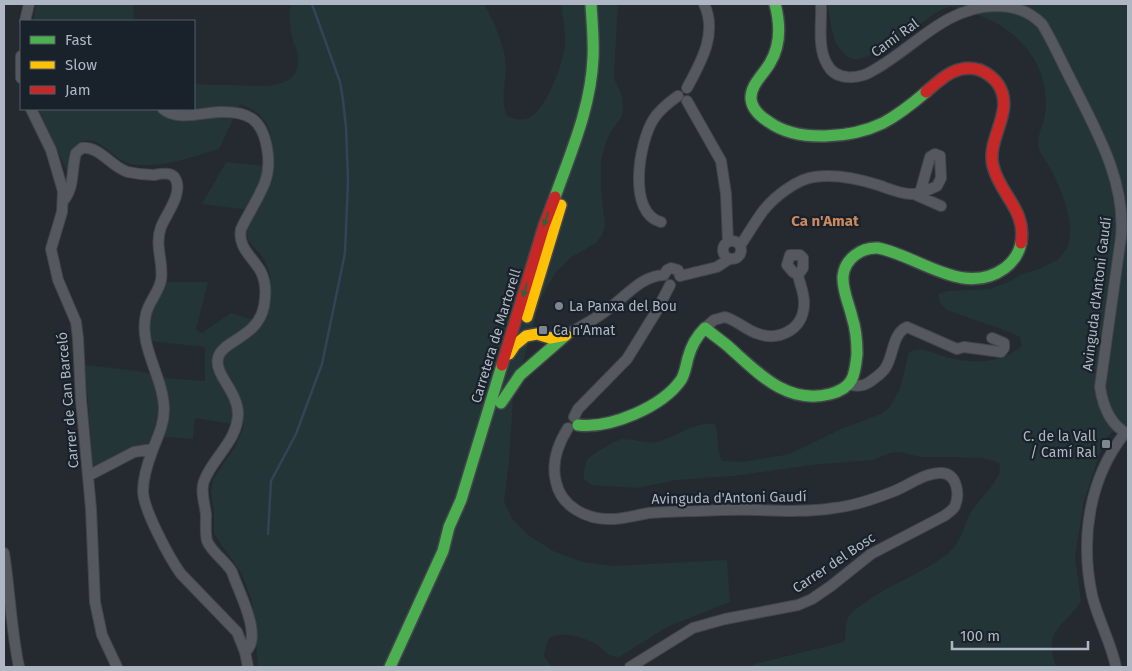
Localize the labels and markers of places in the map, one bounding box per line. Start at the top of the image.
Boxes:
place label: La Panxa del Bou [569,298,677,315]
marker: La Panxa del Bou [553,300,565,312]
place label: Ca n'Amat [553,322,616,339]
marker: Ca n'Amat [537,324,549,336]
place label: C. de la Vall / Camí Ral [1023,428,1096,461]
marker: C. de la Vall / Camí Ral [1100,438,1112,450]

